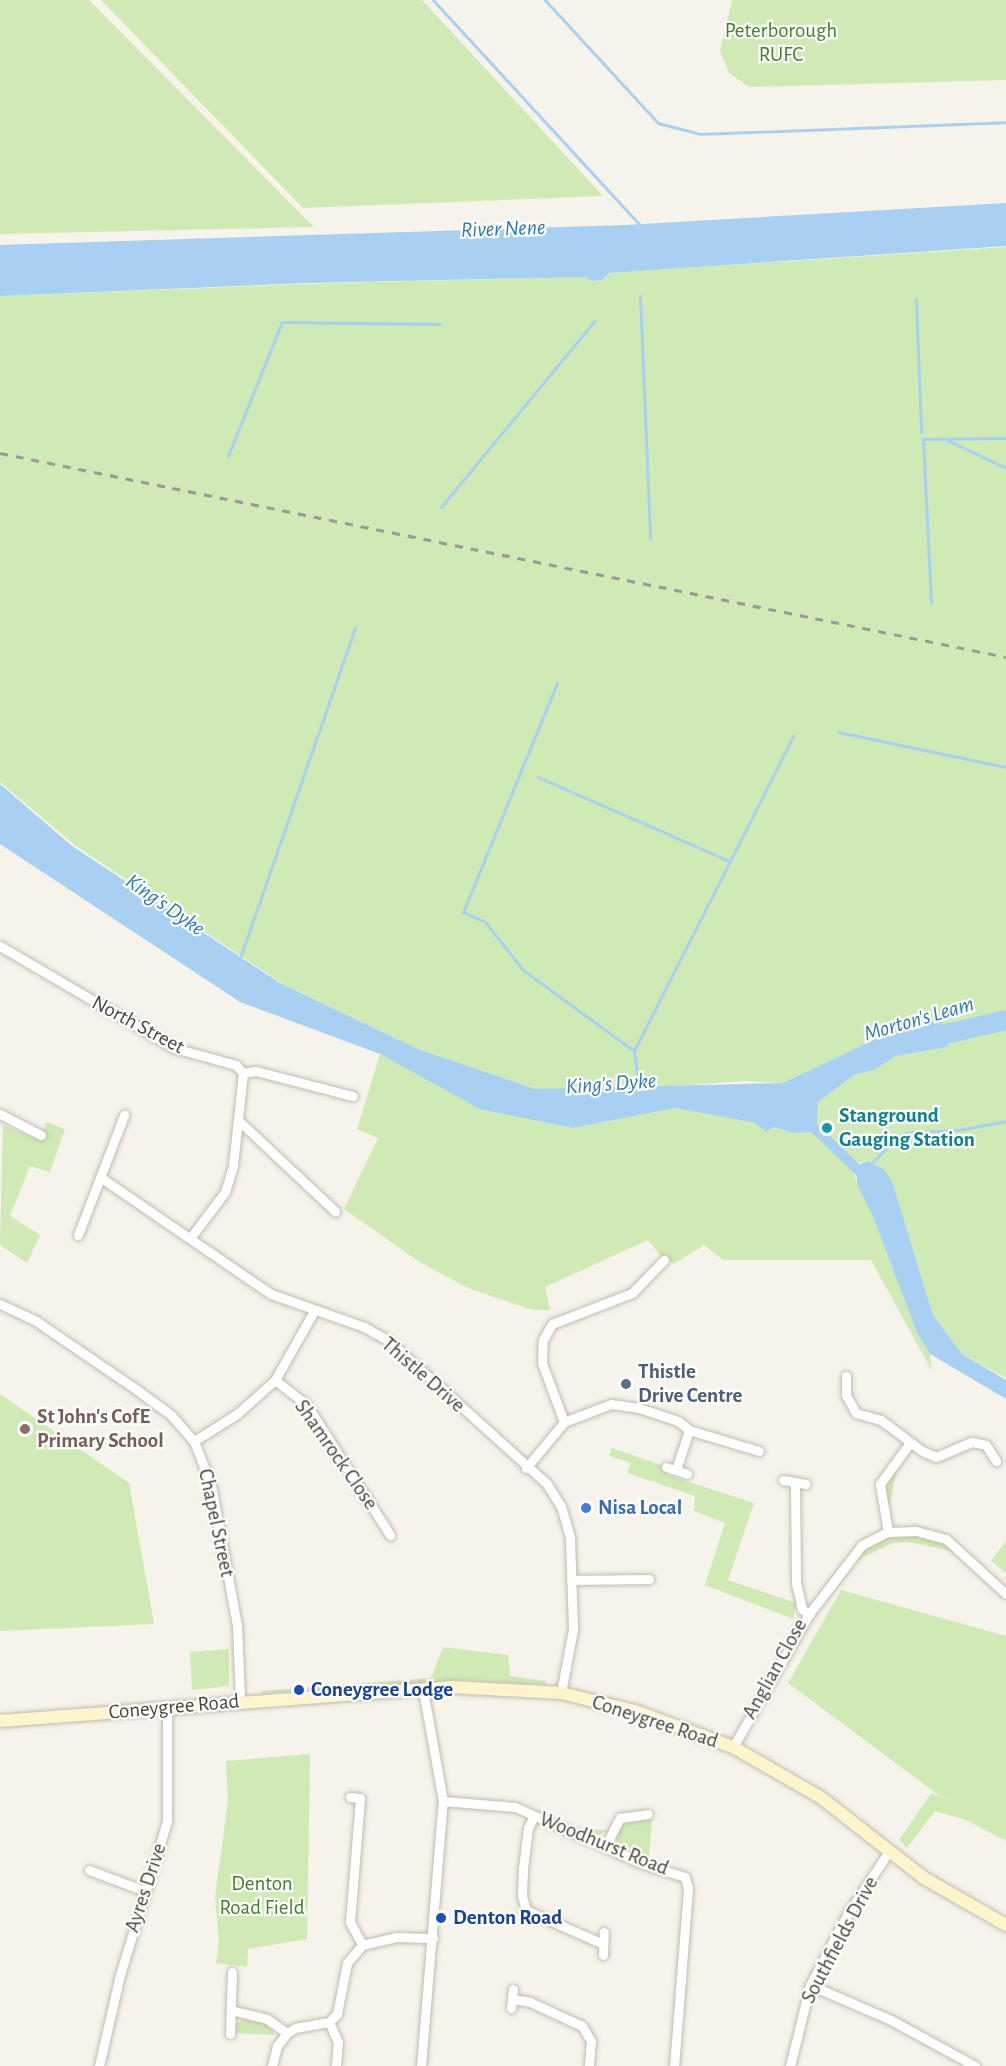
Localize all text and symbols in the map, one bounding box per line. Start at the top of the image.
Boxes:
park label: Peterborough RUFC [725,18,837,68]
water label: River Nene [460,214,546,244]
water label: King's Dyke [120,868,210,942]
street label: North Street [87,990,189,1060]
water label: Morton's Leam [861,991,977,1047]
water label: King's Dyke [565,1068,657,1100]
place label: Stanground Gauging Station [839,1103,975,1153]
marker: Stanground Gauging Station [820,1121,834,1135]
street label: Thistle Drive [376,1332,470,1418]
place label: Thistle Drive Centre [638,1359,742,1409]
marker: Thistle Drive Centre [619,1377,633,1391]
street label: Shamrock Close [289,1395,383,1515]
place label: St John's CofE Primary School [37,1404,164,1454]
marker: St John's CofE Primary School [18,1422,32,1436]
street label: Chapel Street [192,1467,240,1579]
place label: Nisa Local [598,1495,682,1521]
marker: Nisa Local [579,1501,593,1515]
street label: Anglian Close [737,1614,813,1724]
place label: Coneygree Lodge [311,1677,453,1703]
marker: Coneygree Lodge [292,1683,306,1697]
street label: Coneygree Road [108,1689,240,1725]
street label: Coneygree Road [589,1690,721,1754]
street label: Woodhurst Road [536,1807,672,1881]
street label: Ayres Drive [120,1840,172,1936]
park label: Denton Road Field [219,1871,305,1921]
street label: Southfields Drive [796,1872,884,2008]
place label: Denton Road [453,1905,562,1931]
marker: Denton Road [434,1911,448,1925]

